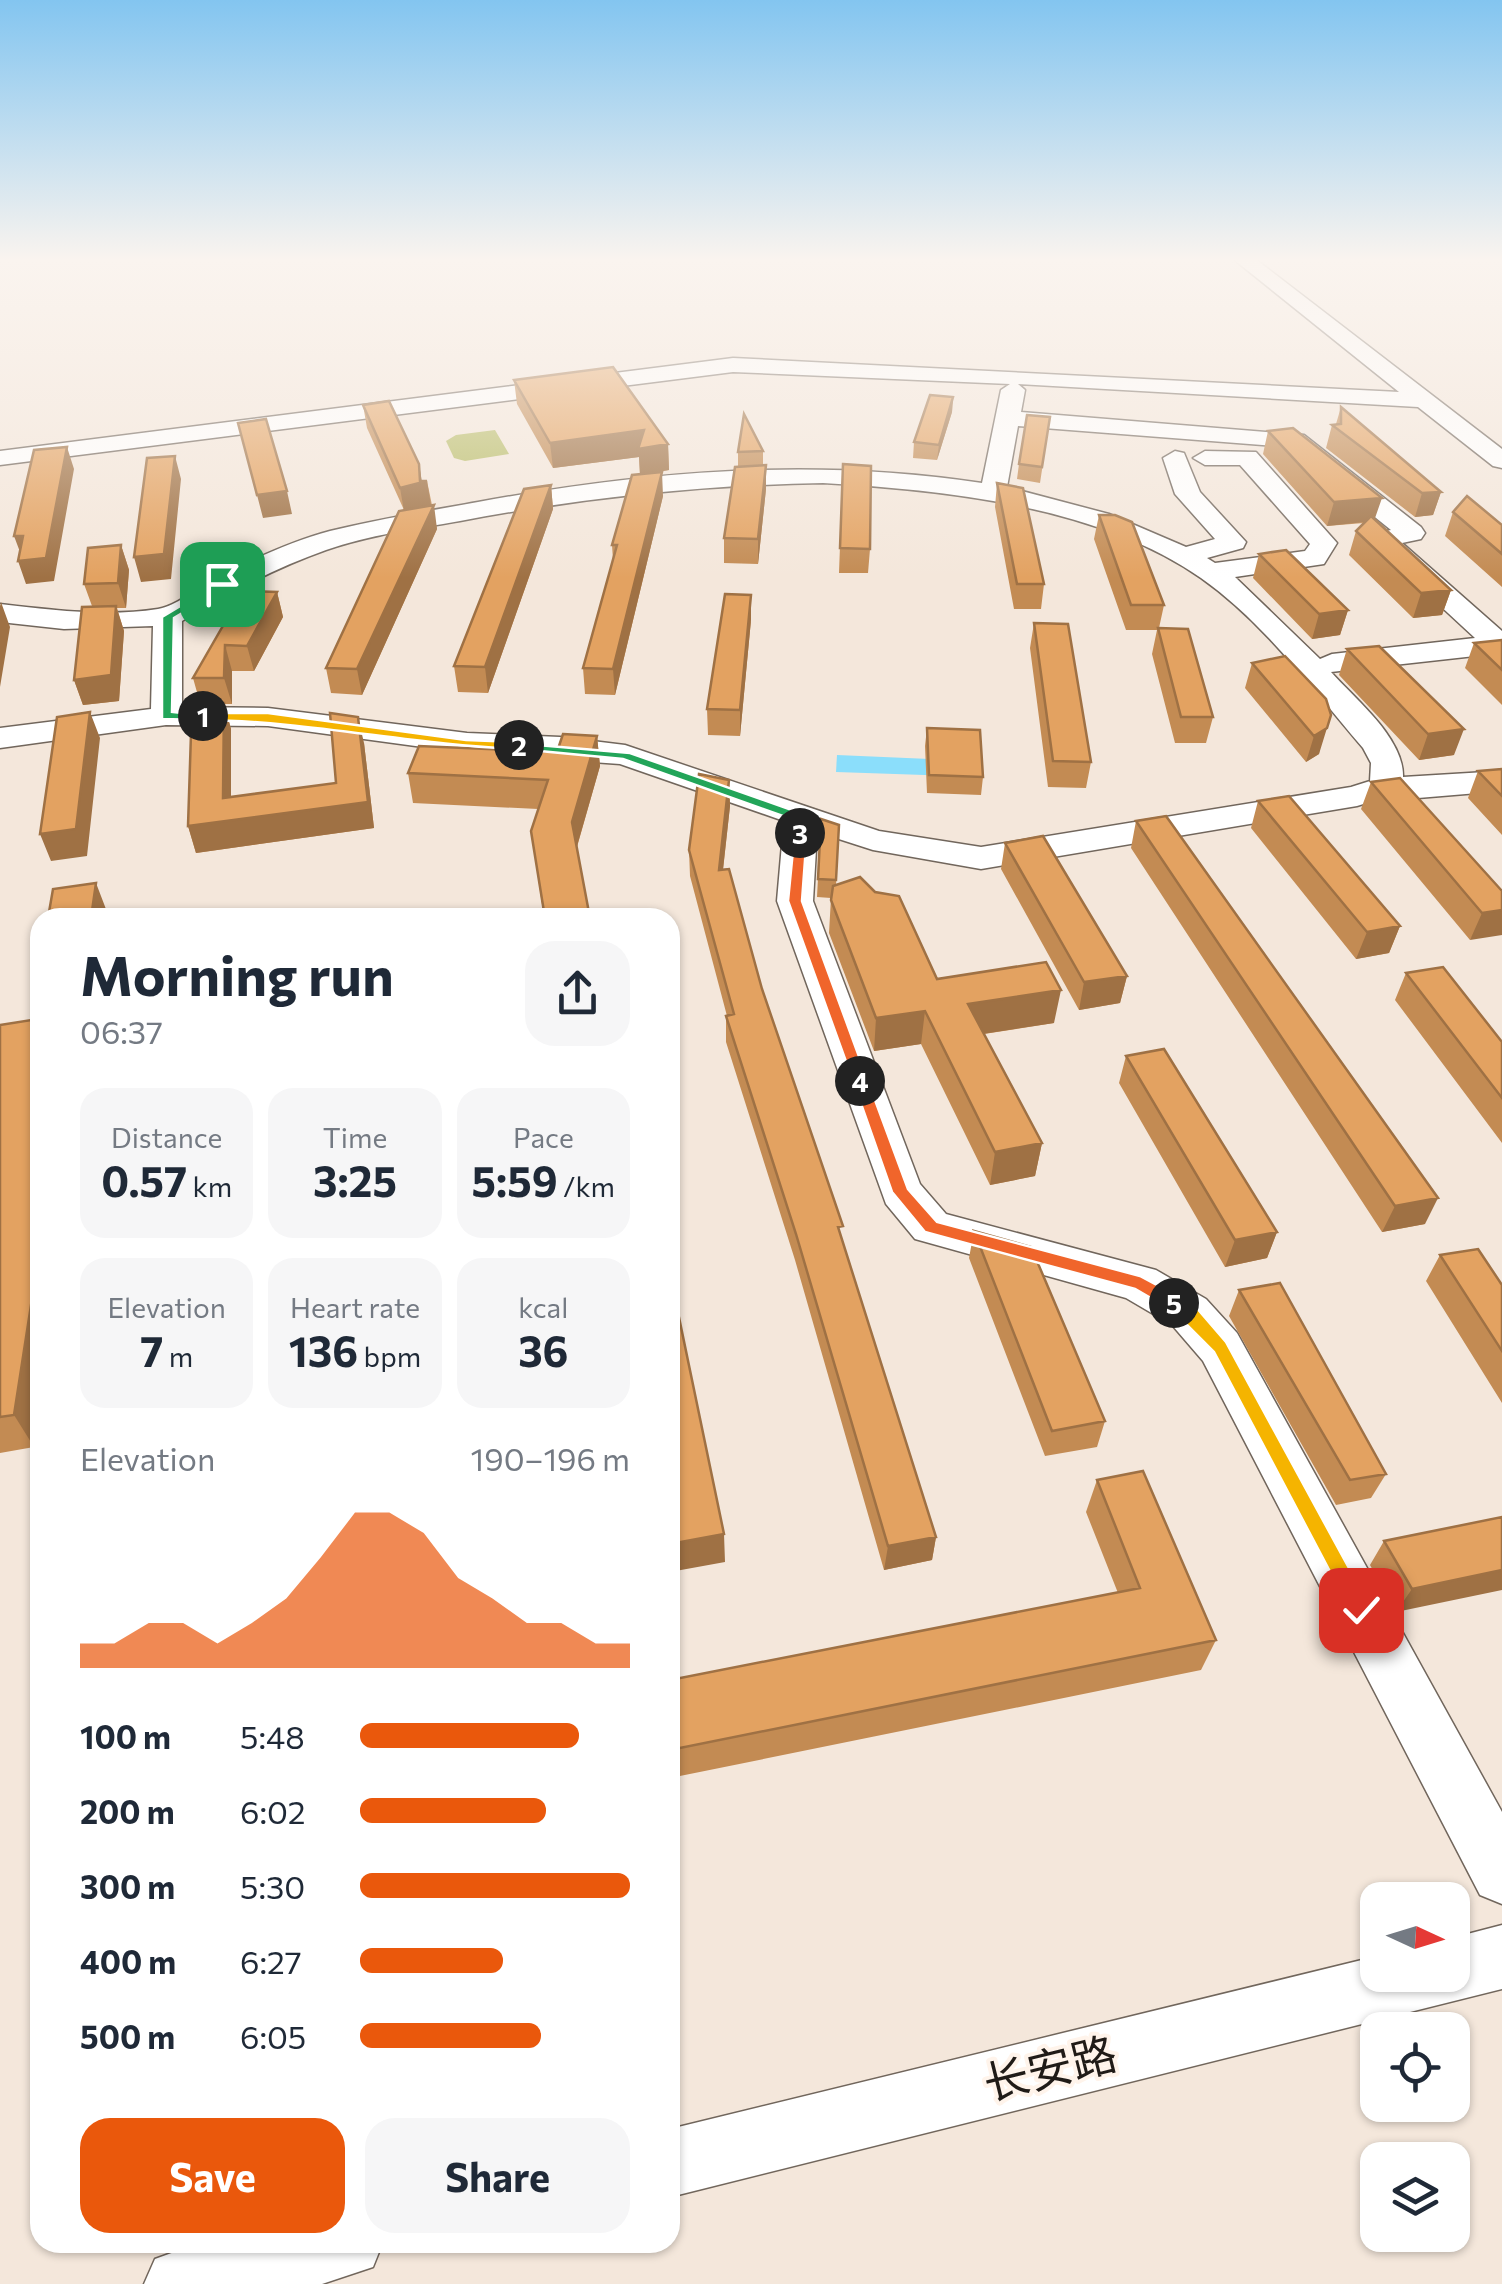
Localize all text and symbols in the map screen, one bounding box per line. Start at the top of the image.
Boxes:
pin [180,542,265,627]
icon: arrive [195,557,250,612]
pin: 1 [178,691,228,741]
text: 1 [197,699,209,733]
pin: 2 [494,720,544,770]
text: 2 [511,728,527,762]
pin: 3 [775,808,825,858]
text: 3 [792,816,808,850]
text: Morning run [80,940,394,1007]
button: share [525,941,630,1046]
text: 06:37 [80,1011,163,1051]
pin: 4 [835,1056,885,1106]
text: 4 [851,1064,869,1098]
text: Distance [111,1120,222,1154]
text: Time [323,1120,387,1154]
text: Pace [513,1120,574,1154]
text: 0.57 [101,1154,187,1206]
text: 3:25 [313,1154,397,1206]
text: 5:59 [472,1154,558,1206]
text: km [187,1169,232,1203]
text: /km [558,1169,615,1203]
pin: 5 [1149,1278,1199,1328]
text: 5 [1166,1286,1182,1320]
text: Elevation [108,1290,226,1324]
text: Heart rate [290,1290,420,1324]
text: kcal [518,1290,568,1324]
text: 7 [140,1324,163,1376]
text: 136 [289,1324,358,1376]
text: 36 [518,1324,569,1376]
text: m [163,1339,193,1373]
text: bpm [358,1339,421,1373]
text: Elevation [80,1438,215,1478]
text: 190–196 m [471,1438,630,1478]
pin [1319,1568,1404,1653]
icon: check [1334,1583,1389,1638]
text: 100 m [80,1716,171,1756]
text: 5:48 [240,1716,305,1756]
text: 200 m [80,1791,175,1831]
text: 6:02 [240,1791,306,1831]
text: 300 m [80,1866,175,1906]
text: 5:30 [240,1866,305,1906]
north arrow [1360,1882,1470,1992]
map controls [1360,1882,1470,2252]
text: 400 m [80,1941,176,1981]
text: 6:27 [240,1941,302,1981]
button: locate [1360,2012,1470,2122]
text: 500 m [80,2016,175,2056]
text: 6:05 [240,2016,306,2056]
street label: 长安路 [977,2024,1122,2110]
button: Save [80,2118,345,2233]
button: Share [365,2118,630,2233]
button: layers [1360,2142,1470,2252]

